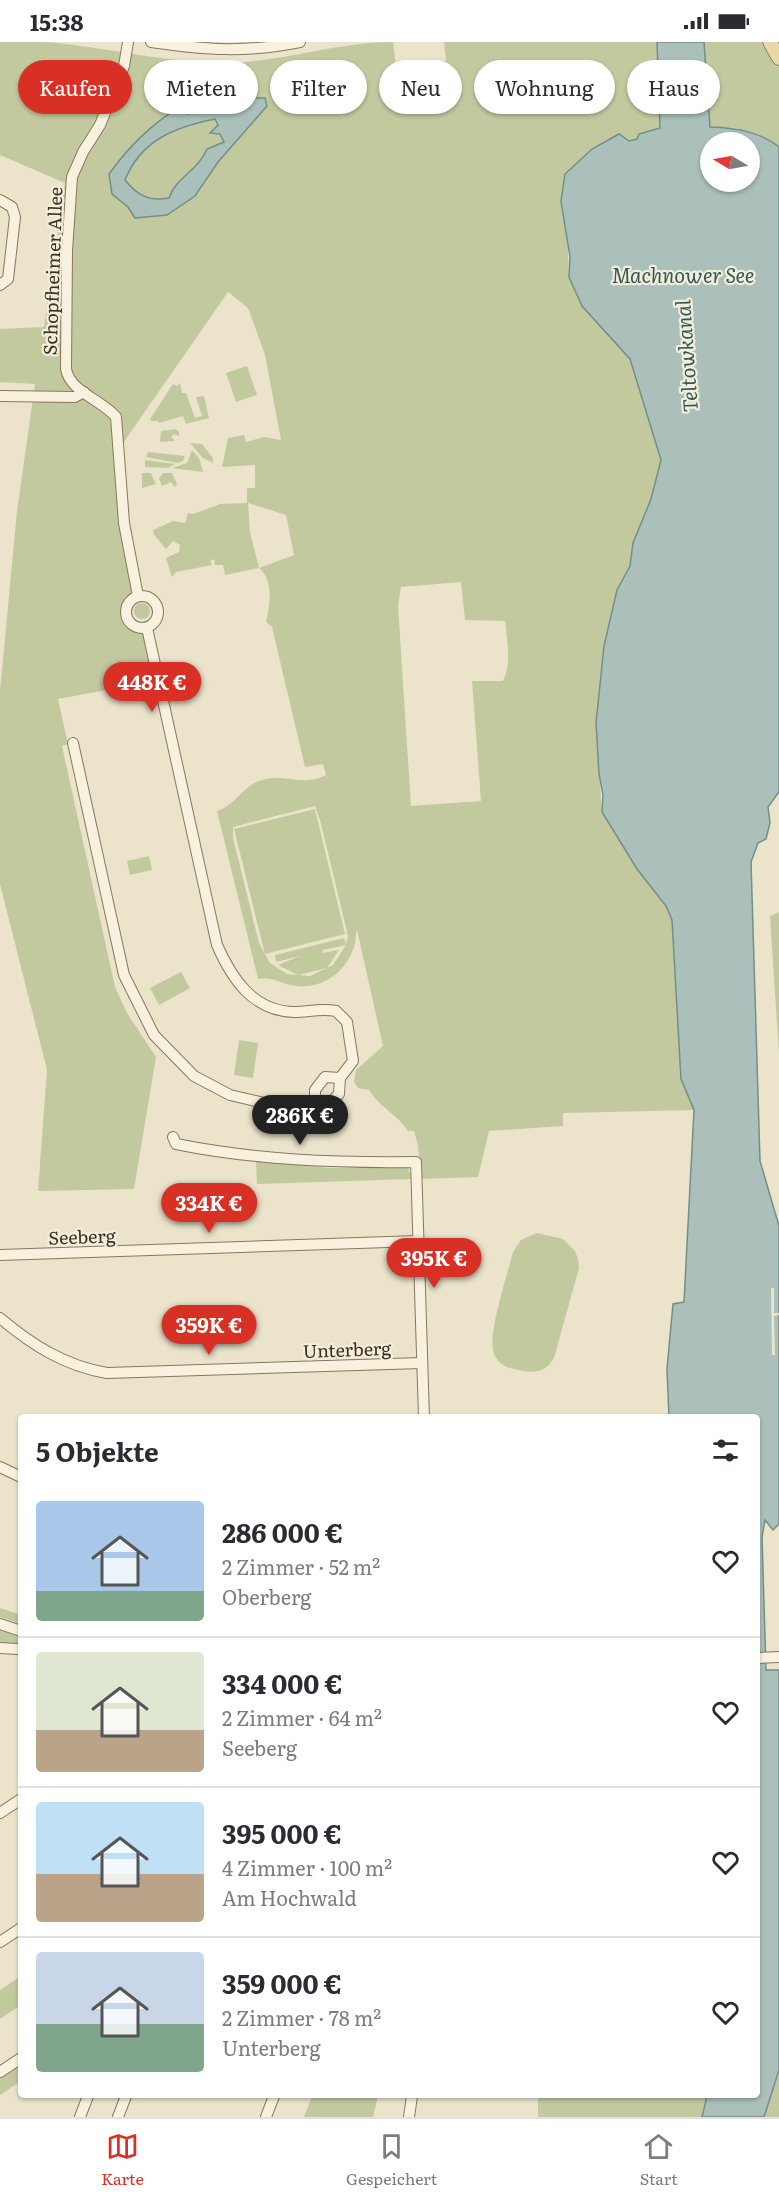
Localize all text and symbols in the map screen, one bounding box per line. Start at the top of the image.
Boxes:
text: 15:38 [30,5,83,38]
chip: Kaufen [18,60,132,114]
chip: Mieten [144,60,258,114]
chip: Filter [270,60,367,114]
chip: Neu [379,60,462,114]
chip: Wohnung [474,60,615,114]
chip: Haus [627,60,720,114]
north arrow [700,132,760,192]
map controls [700,132,760,192]
street label: Schopfheimer Allee [36,186,68,356]
water label: Machnower See [612,259,754,289]
water label: Teltowkanal [666,299,704,413]
pin: 448K € [103,662,201,713]
text: 448K € [117,666,187,696]
pin: 286K € [251,1095,349,1146]
text: 286K € [266,1099,334,1129]
pin: 334K € [160,1183,258,1234]
text: 334K € [175,1187,243,1217]
street label: Seeberg [48,1221,117,1251]
pin: 395K € [385,1238,483,1289]
text: 395K € [401,1242,467,1272]
pin: 359K € [160,1305,258,1356]
text: 359K € [176,1309,242,1339]
street label: Unterberg [302,1334,393,1364]
text: 5 Objekte [36,1431,159,1470]
icon: filters [709,1434,742,1467]
text: 286 000 € [222,1512,343,1551]
icon: home [84,1525,156,1597]
icon: heart [709,1545,742,1578]
text: 2 Zimmer · 52 m² [222,1551,380,1581]
text: Oberberg [222,1581,312,1611]
text: 334 000 € [222,1663,343,1702]
icon: home [84,1676,156,1748]
icon: heart [709,1696,742,1729]
text: 2 Zimmer · 64 m² [222,1702,382,1732]
text: Seeberg [222,1732,297,1762]
text: 395 000 € [222,1813,342,1852]
icon: home [84,1826,156,1898]
icon: heart [709,1846,742,1879]
text: 4 Zimmer · 100 m² [222,1852,392,1882]
text: Am Hochwald [222,1882,357,1912]
text: 359 000 € [222,1963,342,2002]
icon: home [84,1976,156,2048]
icon: heart [709,1996,742,2029]
text: 2 Zimmer · 78 m² [222,2002,381,2032]
text: Unterberg [222,2032,321,2062]
tab: Karte [101,2130,144,2190]
tab: Gespeichert [346,2130,437,2190]
tab: Start [640,2130,678,2190]

